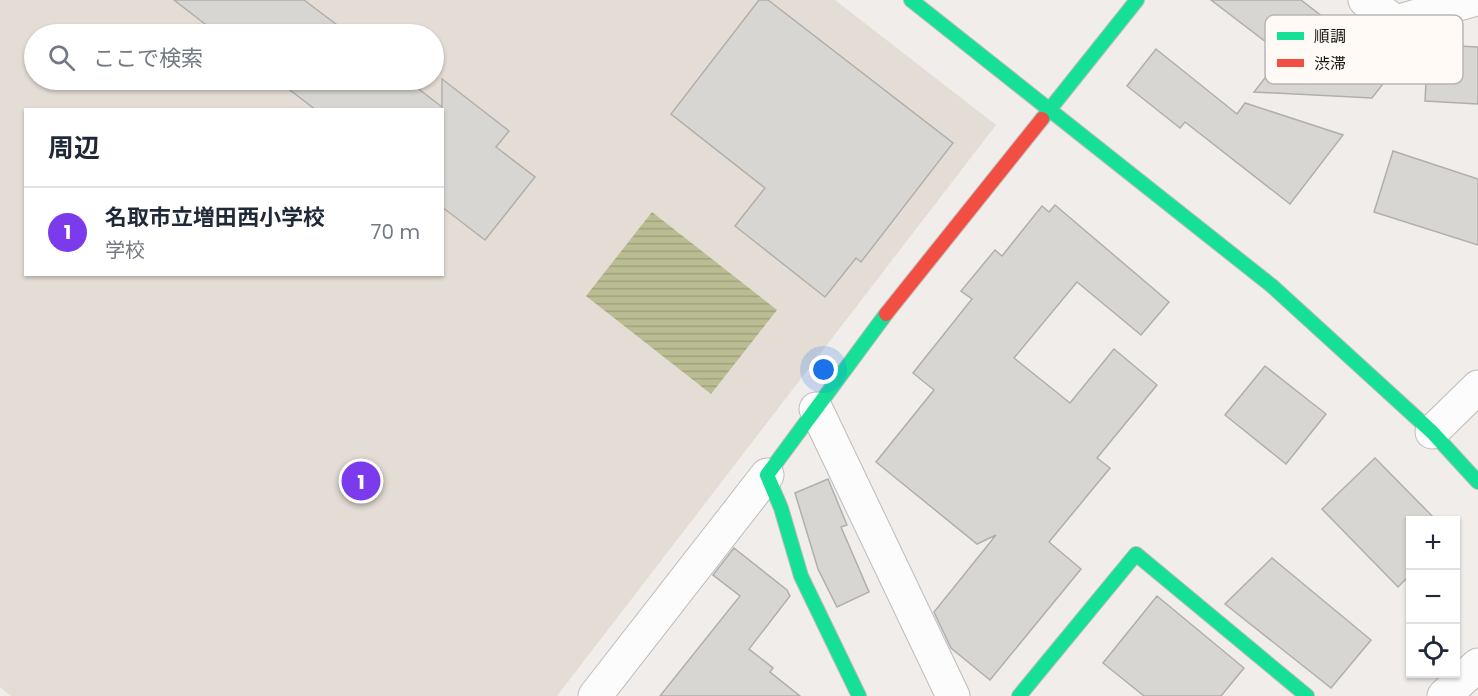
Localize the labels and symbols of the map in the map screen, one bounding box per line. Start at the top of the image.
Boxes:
legend [1265,15,1463,84]
text: 順調 [1314,25,1346,48]
text: 渋滞 [1314,52,1346,75]
your location [809,355,838,384]
pin: 1 [342,458,380,504]

